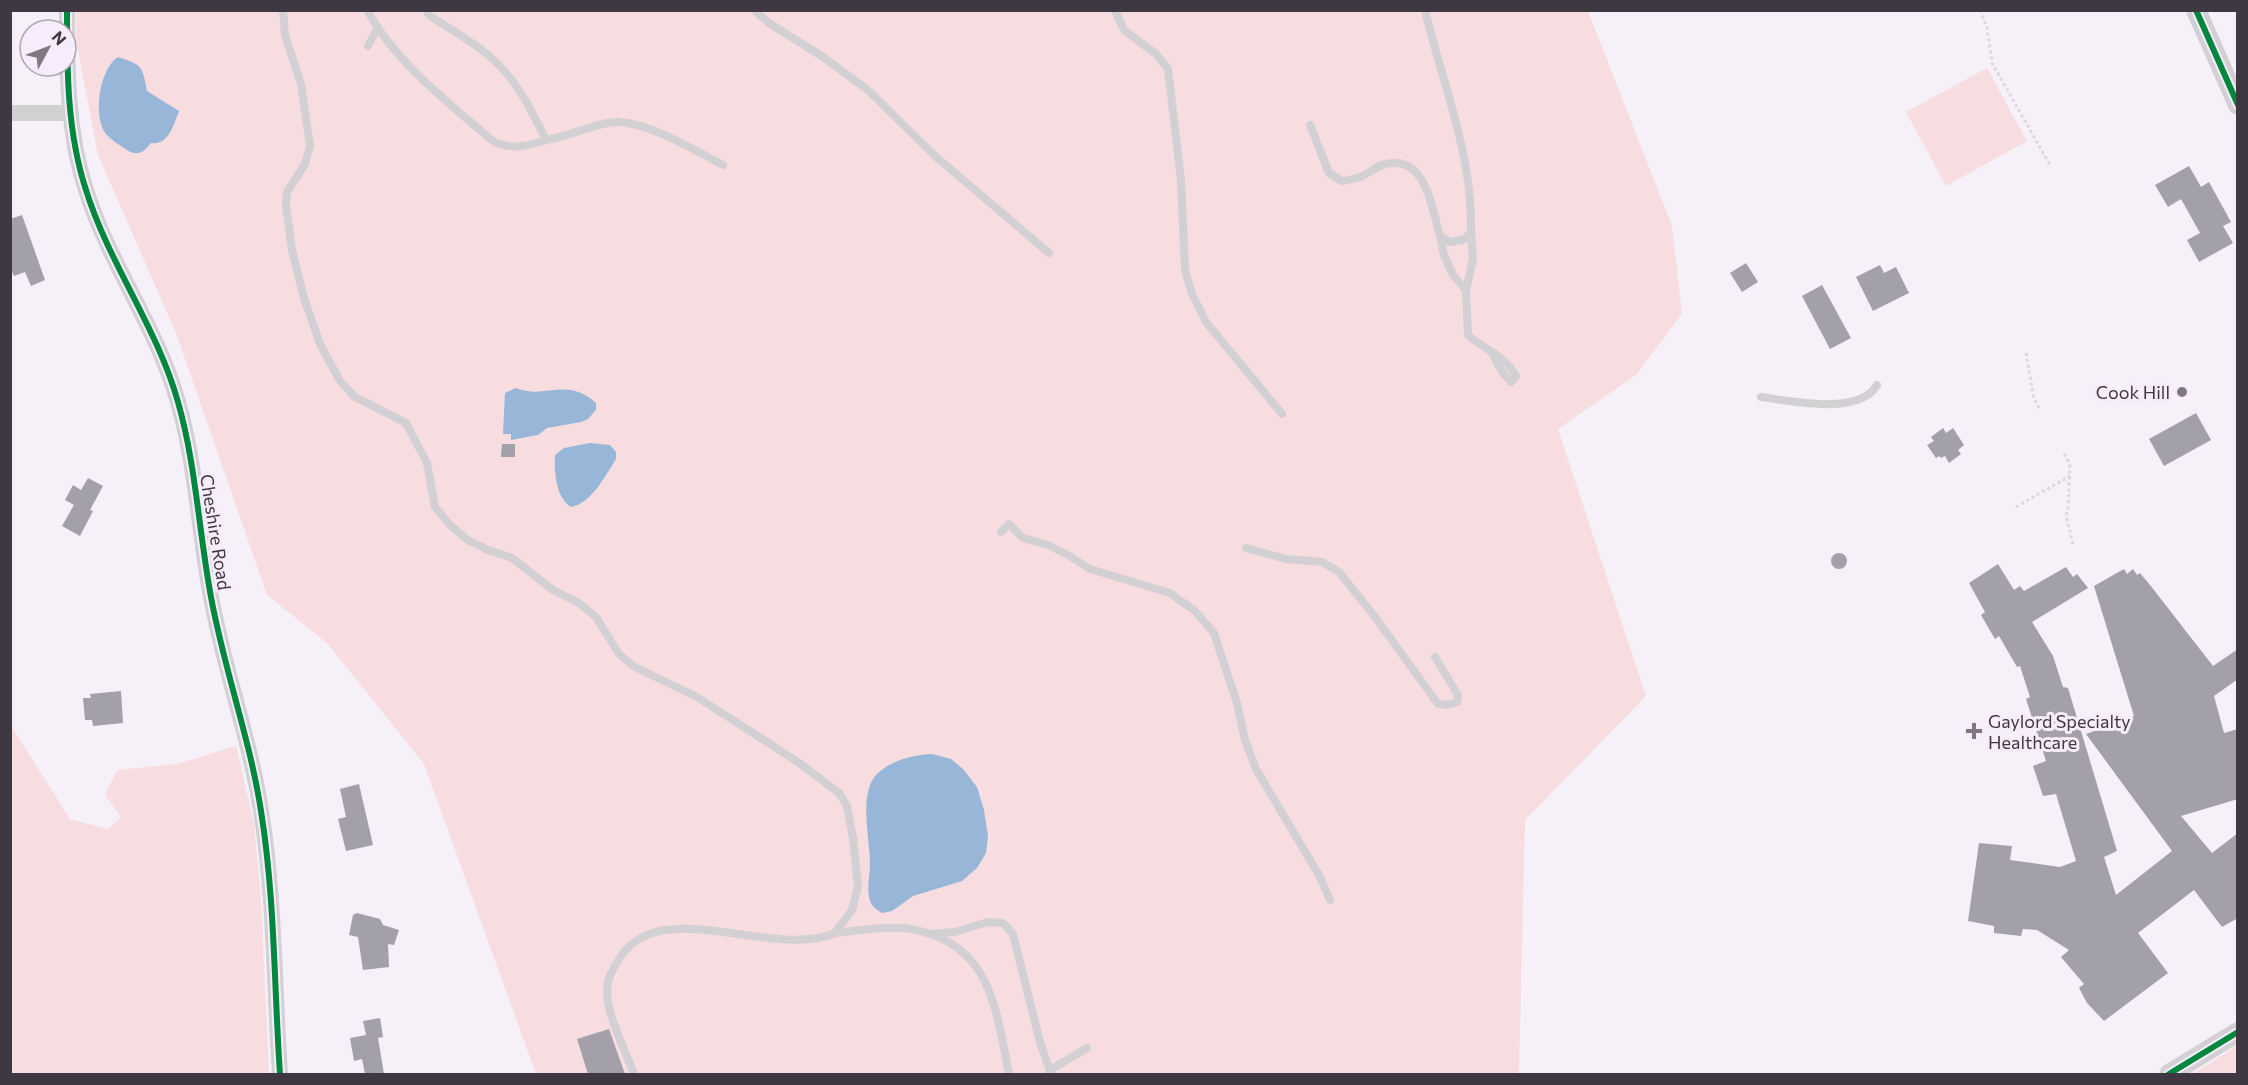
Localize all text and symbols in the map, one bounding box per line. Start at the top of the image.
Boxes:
north arrow [18,18,78,78]
text: N [49,27,71,49]
place label: Cook Hill [2096,381,2170,403]
marker: Cook Hill [2175,385,2189,399]
street label: Cheshire Road [196,472,236,592]
place label: Gaylord Specialty Healthcare [1988,710,2131,753]
marker: Gaylord Specialty Healthcare [1965,722,1983,740]

